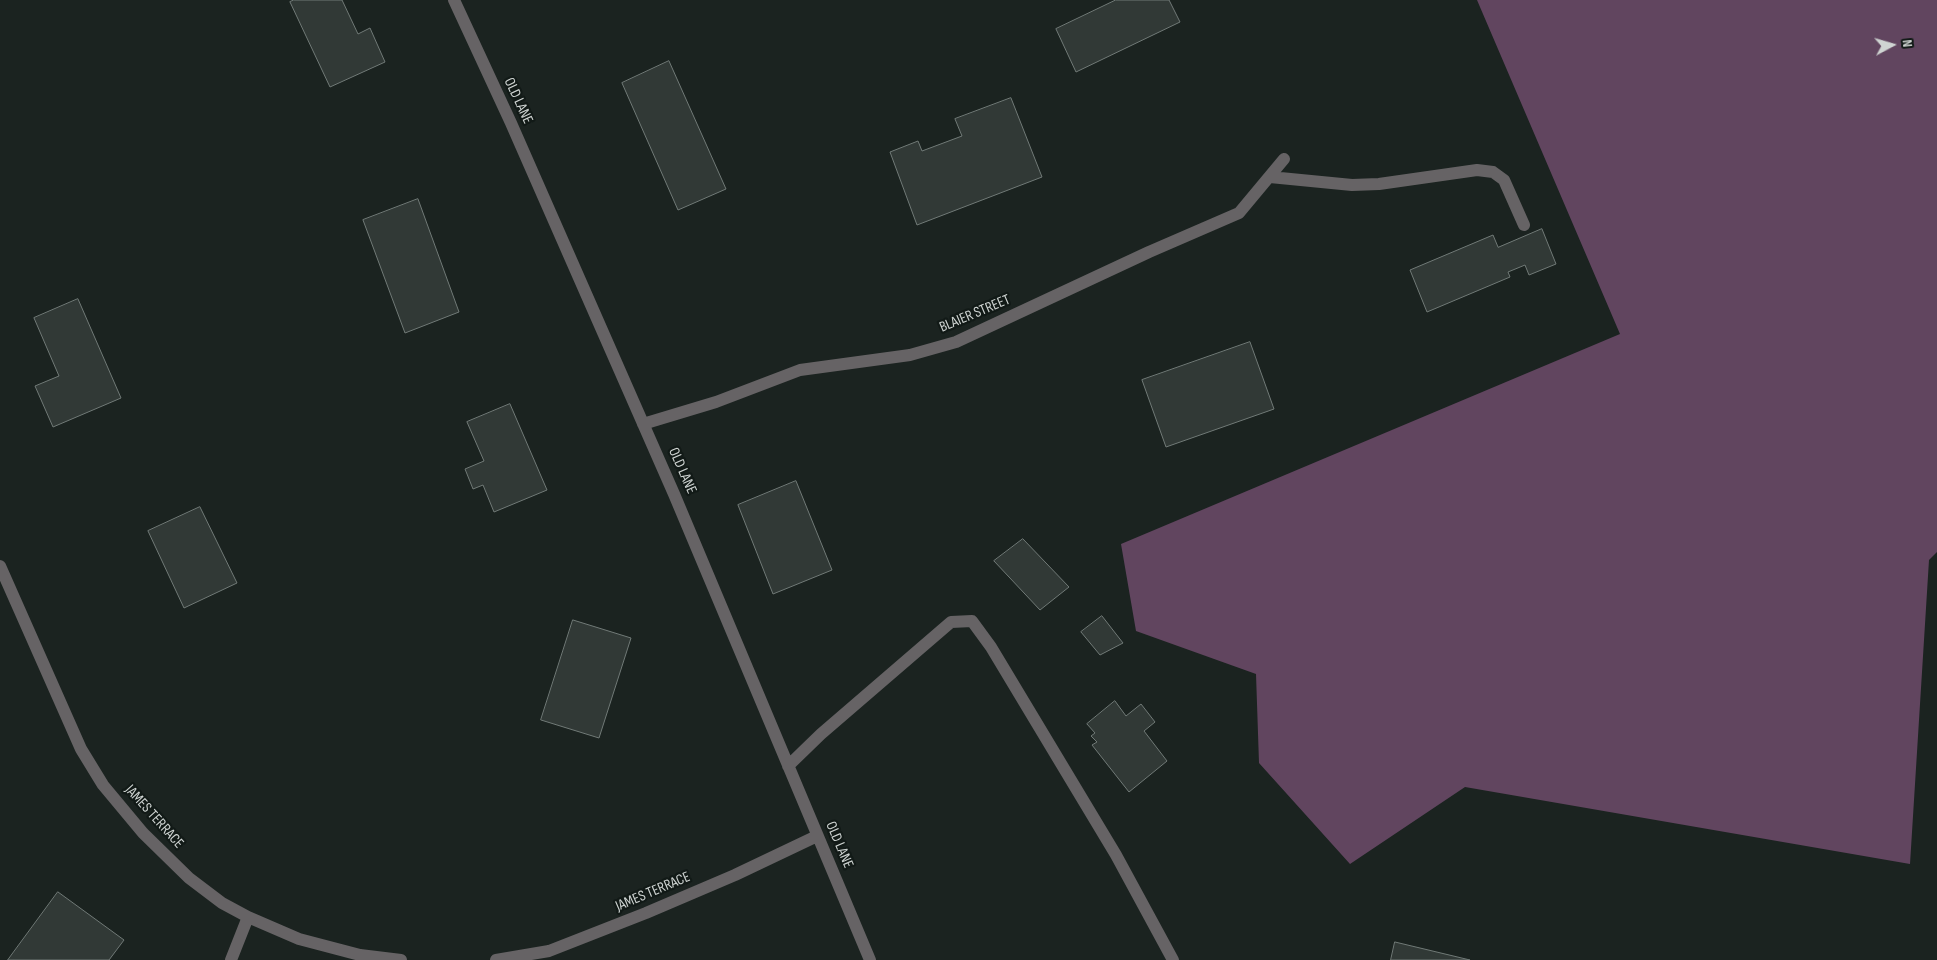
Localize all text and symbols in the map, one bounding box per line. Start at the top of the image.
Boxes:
north arrow [1867,20,1917,70]
text: N [1899,39,1916,48]
street label: OLD LANE [500,75,536,127]
street label: BLAIER STREET [937,291,1013,337]
street label: OLD LANE [664,445,700,497]
street label: JAMES TERRACE [121,782,187,852]
street label: OLD LANE [821,819,857,871]
street label: JAMES TERRACE [613,868,693,916]

